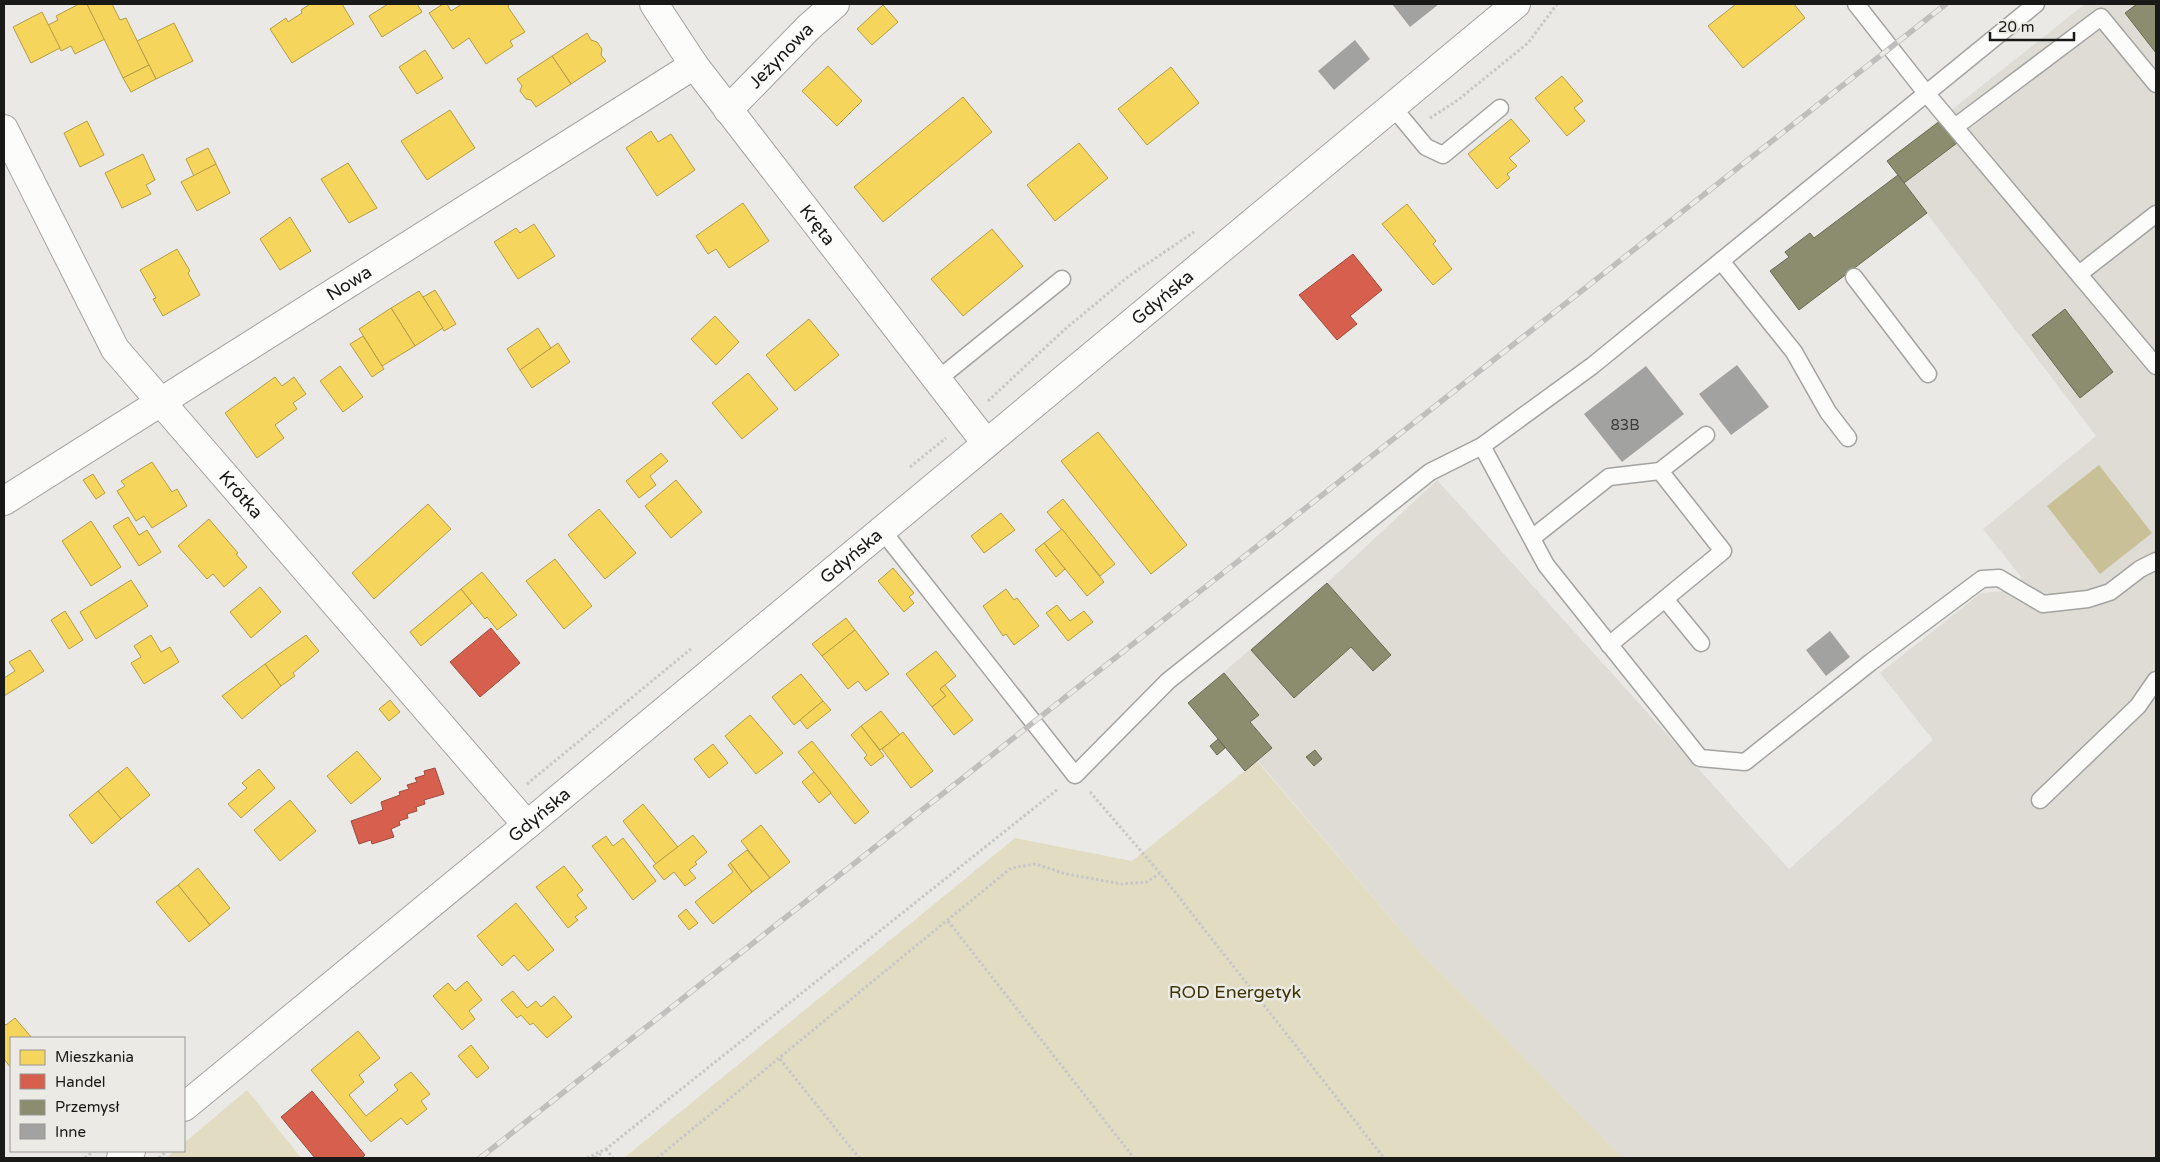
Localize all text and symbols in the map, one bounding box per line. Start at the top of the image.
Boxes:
scale bar [1990,10,2074,42]
street label: Jeżynowa [744,18,818,93]
text: 20 m [1998,18,2035,36]
street label: Kręta [795,200,840,250]
street label: Nowa [322,261,376,306]
street label: Gdyńska [1127,265,1198,330]
house number: 83B [1610,416,1640,434]
street label: Krótka [214,466,268,523]
street label: Gdyńska [815,524,886,588]
street label: Gdyńska [504,783,575,847]
park label: ROD Energetyk [1169,981,1301,1003]
legend [10,1037,185,1152]
text: Mieszkania [55,1048,134,1066]
text: Handel [55,1073,106,1091]
text: Przemysł [55,1098,120,1116]
text: Inne [55,1123,86,1141]

